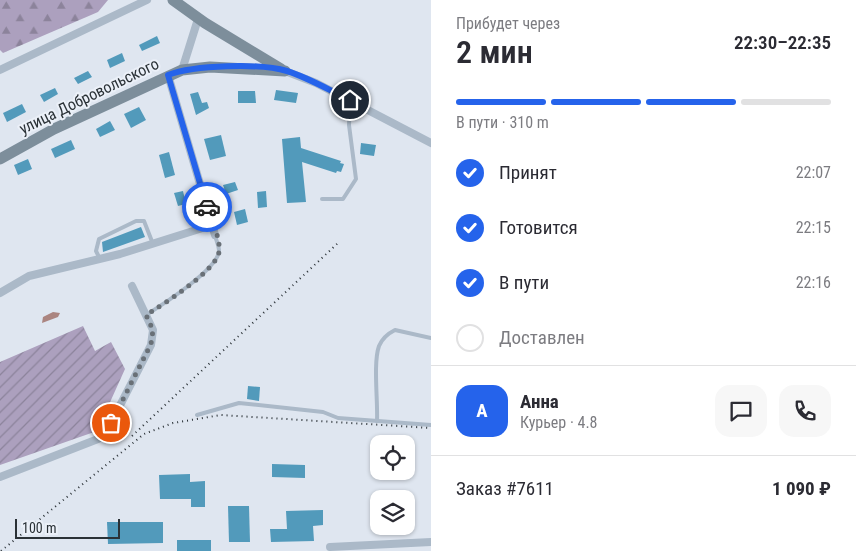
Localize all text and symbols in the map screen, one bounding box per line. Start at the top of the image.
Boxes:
text: Прибудет через [456,14,560,33]
text: 22:30–22:35 [734,31,831,54]
text: 2 мин [456,33,533,71]
street label: улица Добровольского [16,54,162,138]
pin [329,79,371,121]
icon: home [336,86,364,114]
text: В пути · 310 m [456,113,549,132]
icon: check [456,159,484,187]
text: Принят [499,161,557,184]
text: 22:07 [796,163,831,182]
courier [182,182,232,232]
icon: car [193,193,221,221]
icon: check [456,214,484,242]
text: Готовится [499,216,578,239]
text: 22:15 [796,218,831,237]
icon: check [456,269,484,297]
text: В пути [499,271,549,294]
text: 22:16 [796,273,831,292]
text: Доставлен [499,326,585,349]
button: chat [715,385,767,437]
button: phone [779,385,831,437]
text: Анна [520,390,559,413]
text: А [476,399,488,422]
pin [90,402,132,444]
icon: bag [97,409,125,437]
text: Курьер · 4.8 [520,413,598,432]
map controls [370,435,415,535]
button: locate [370,435,415,480]
text: Заказ #7611 [456,477,554,500]
text: 1 090 ₽ [772,477,831,500]
button: layers [370,490,415,535]
scale bar [15,516,120,539]
text: 100 m [22,520,57,536]

